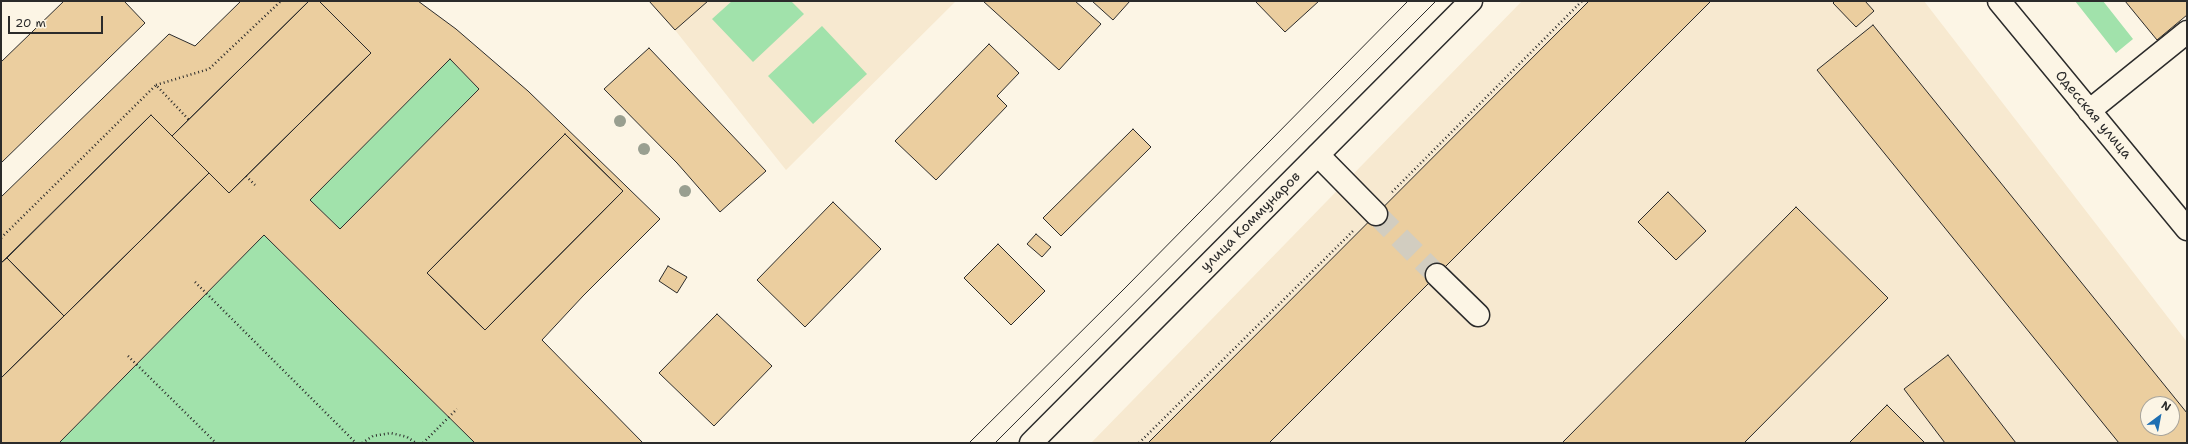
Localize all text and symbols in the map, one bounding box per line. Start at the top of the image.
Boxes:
scale bar [10,8,105,34]
text: 20 m [15,15,46,31]
street label: Одесская улица [2051,67,2135,163]
street label: улица Коммунаров [1198,169,1304,275]
north arrow [2140,396,2180,436]
text: N [2158,398,2174,415]

